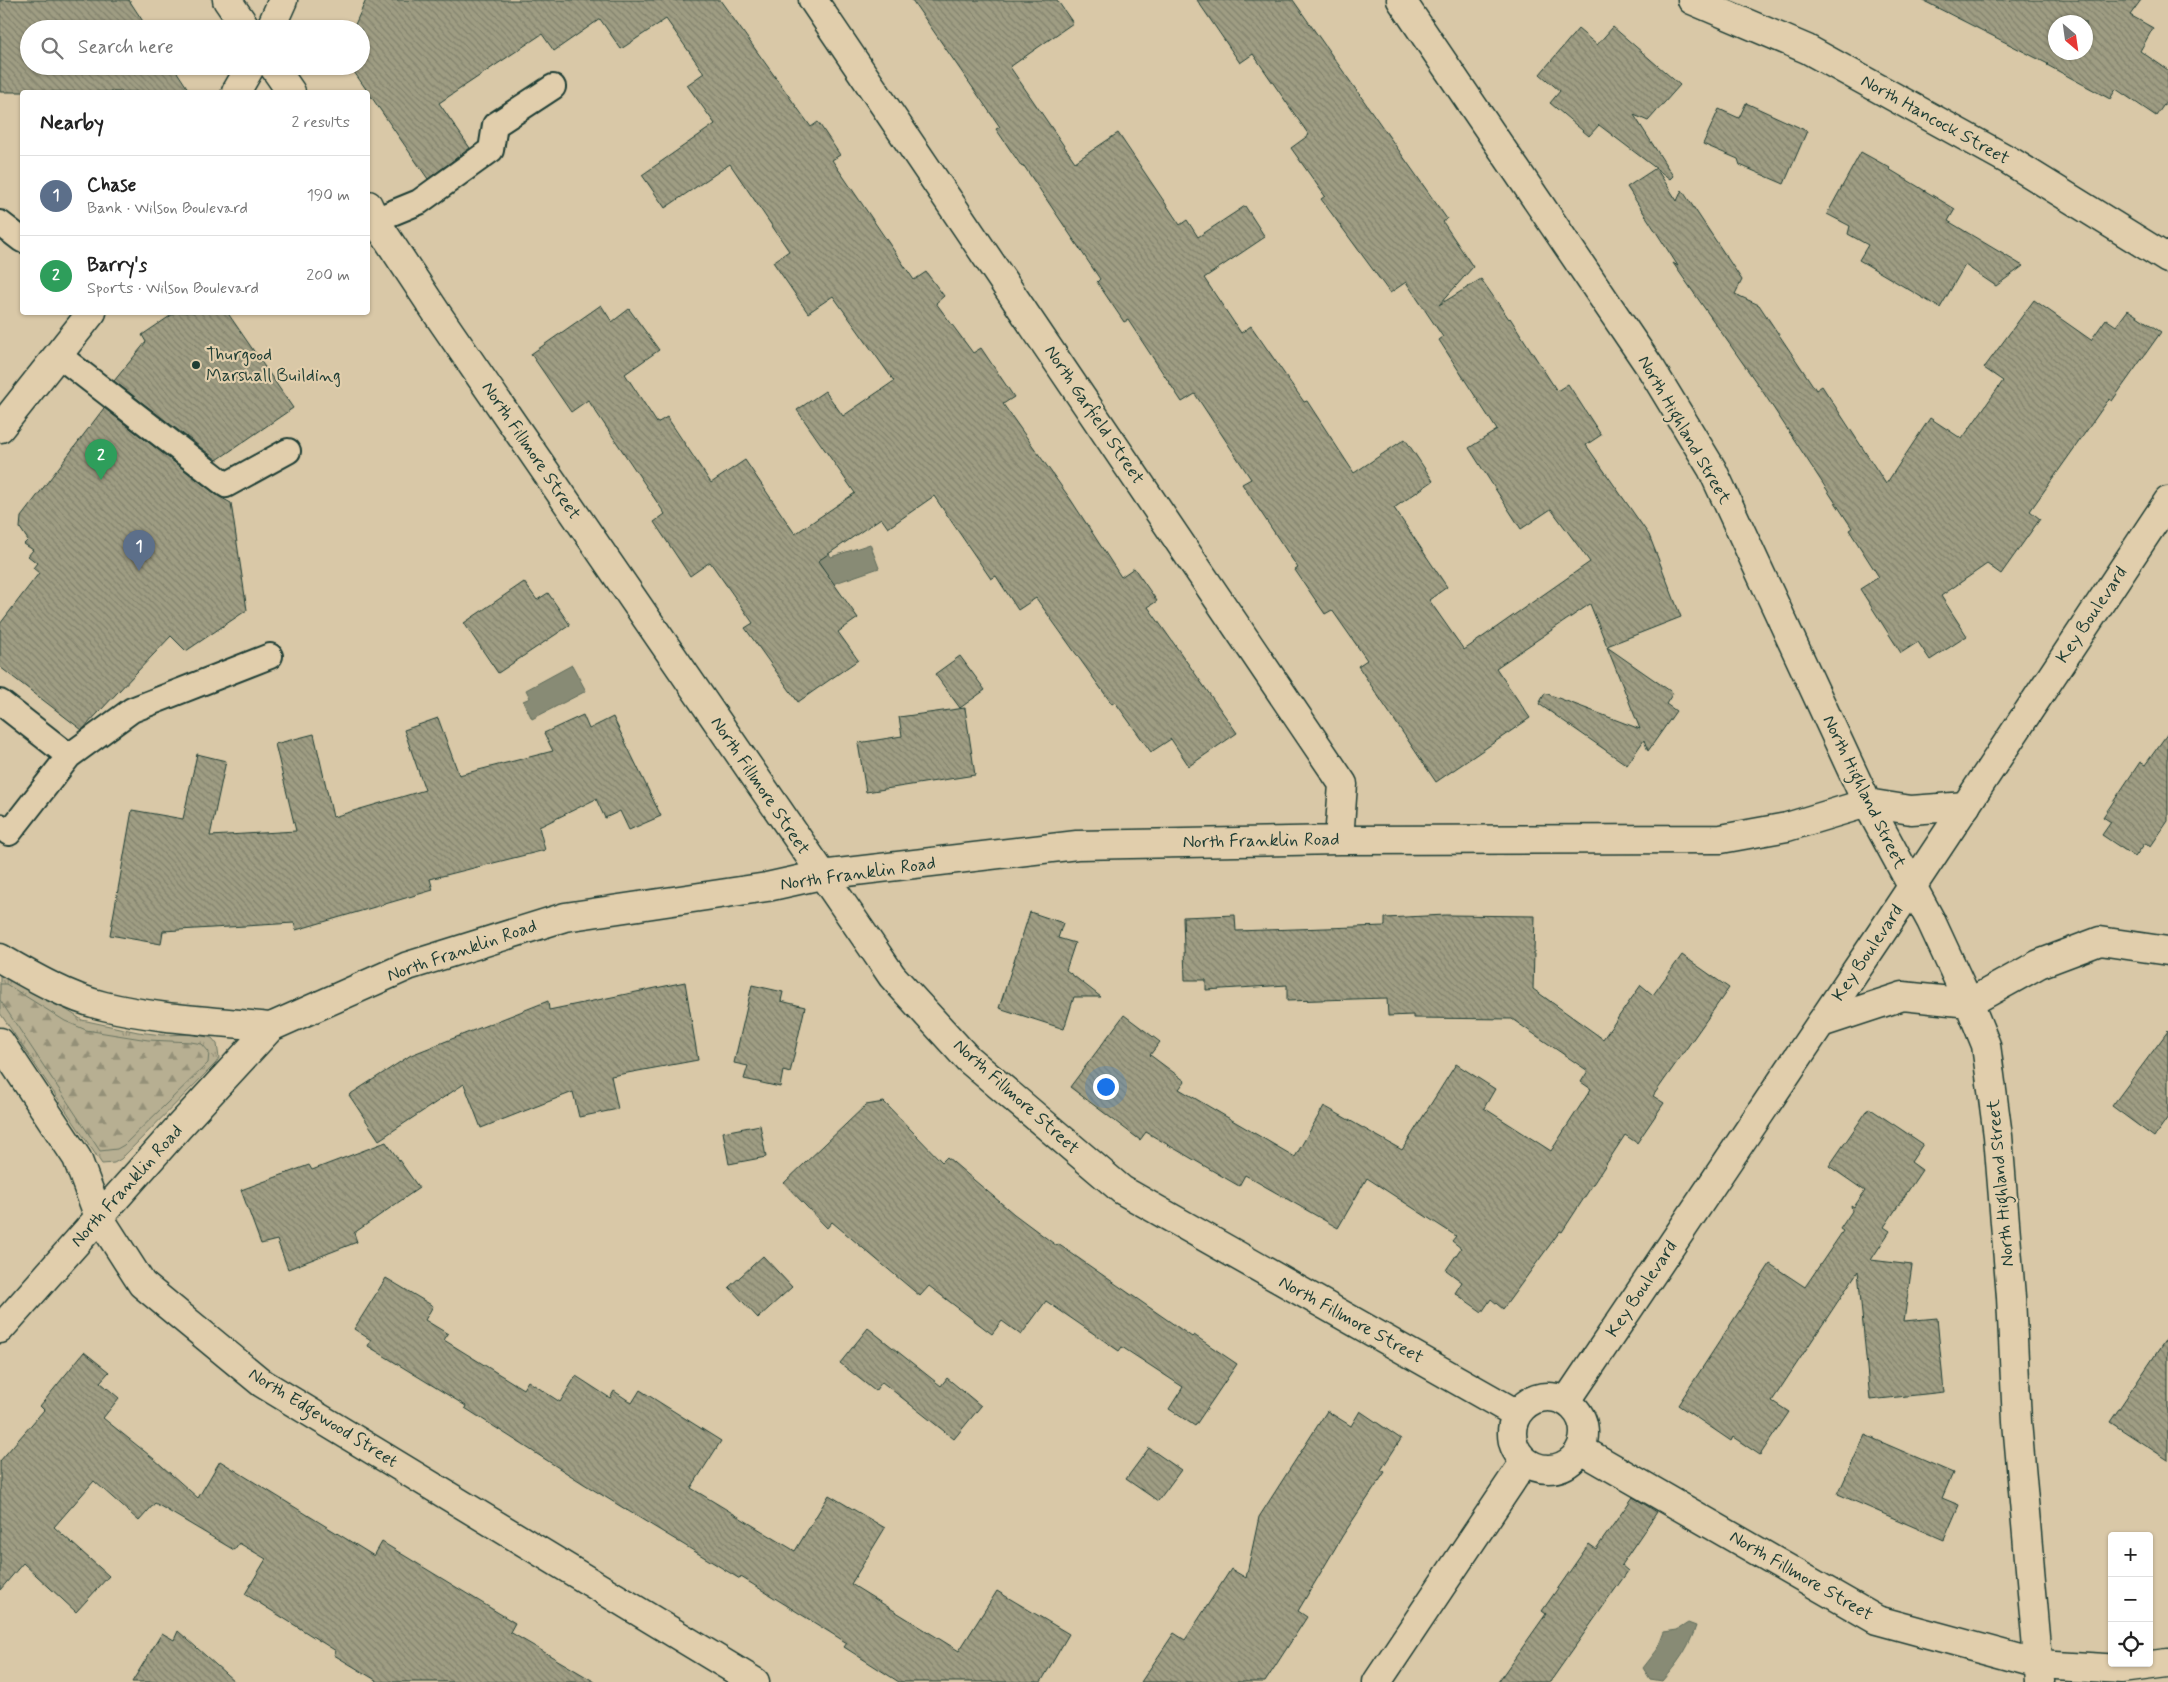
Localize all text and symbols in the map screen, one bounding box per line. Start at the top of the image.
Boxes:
north arrow [2048,15,2093,60]
search box [20,20,370,75]
icon: search [38,34,66,62]
text: Search here [78,35,174,60]
street label: North Hancock Street [1856,69,2014,171]
text: Nearby [40,109,104,137]
text: 2 results [292,112,350,133]
text: Chase [87,173,136,198]
text: 1 [52,185,60,206]
text: 190 m [307,185,350,206]
text: Bank · Wilson Boulevard [87,198,248,219]
text: Barry's [87,253,147,278]
text: 2 [52,265,60,286]
text: 200 m [306,265,350,286]
text: Sports · Wilson Boulevard [87,278,259,299]
street label: North Garfield Street [1038,341,1150,489]
place label: Thurgood Marshall Building [206,343,341,388]
street label: North Highland Street [1630,351,1737,510]
marker: Thurgood Marshall Building [190,359,202,371]
street label: North Fillmore Street [476,377,586,525]
pin: 2 [85,439,117,480]
pin: 1 [123,530,155,571]
street label: Key Boulevard [2051,562,2133,668]
street label: North Highland Street [1815,711,1912,874]
street label: North Fillmore Street [705,712,815,860]
street label: North Franklin Road [1182,828,1340,854]
street label: North Franklin Road [779,851,937,897]
street label: Key Boulevard [1827,900,1909,1006]
street label: North Franklin Road [384,914,540,988]
street label: North Fillmore Street [948,1034,1084,1160]
your location [1093,1074,1119,1100]
street label: North Highland Street [1982,1098,2022,1268]
street label: North Franklin Road [66,1120,188,1252]
street label: Key Boulevard [1601,1236,1683,1342]
street label: North Fillmore Street [1274,1270,1428,1370]
street label: North Edgewood Street [243,1362,402,1476]
street label: North Fillmore Street [1725,1525,1877,1627]
map controls [2108,1532,2153,1667]
button: + [2108,1532,2153,1577]
button: − [2108,1577,2153,1622]
button: locate [2108,1622,2153,1667]

